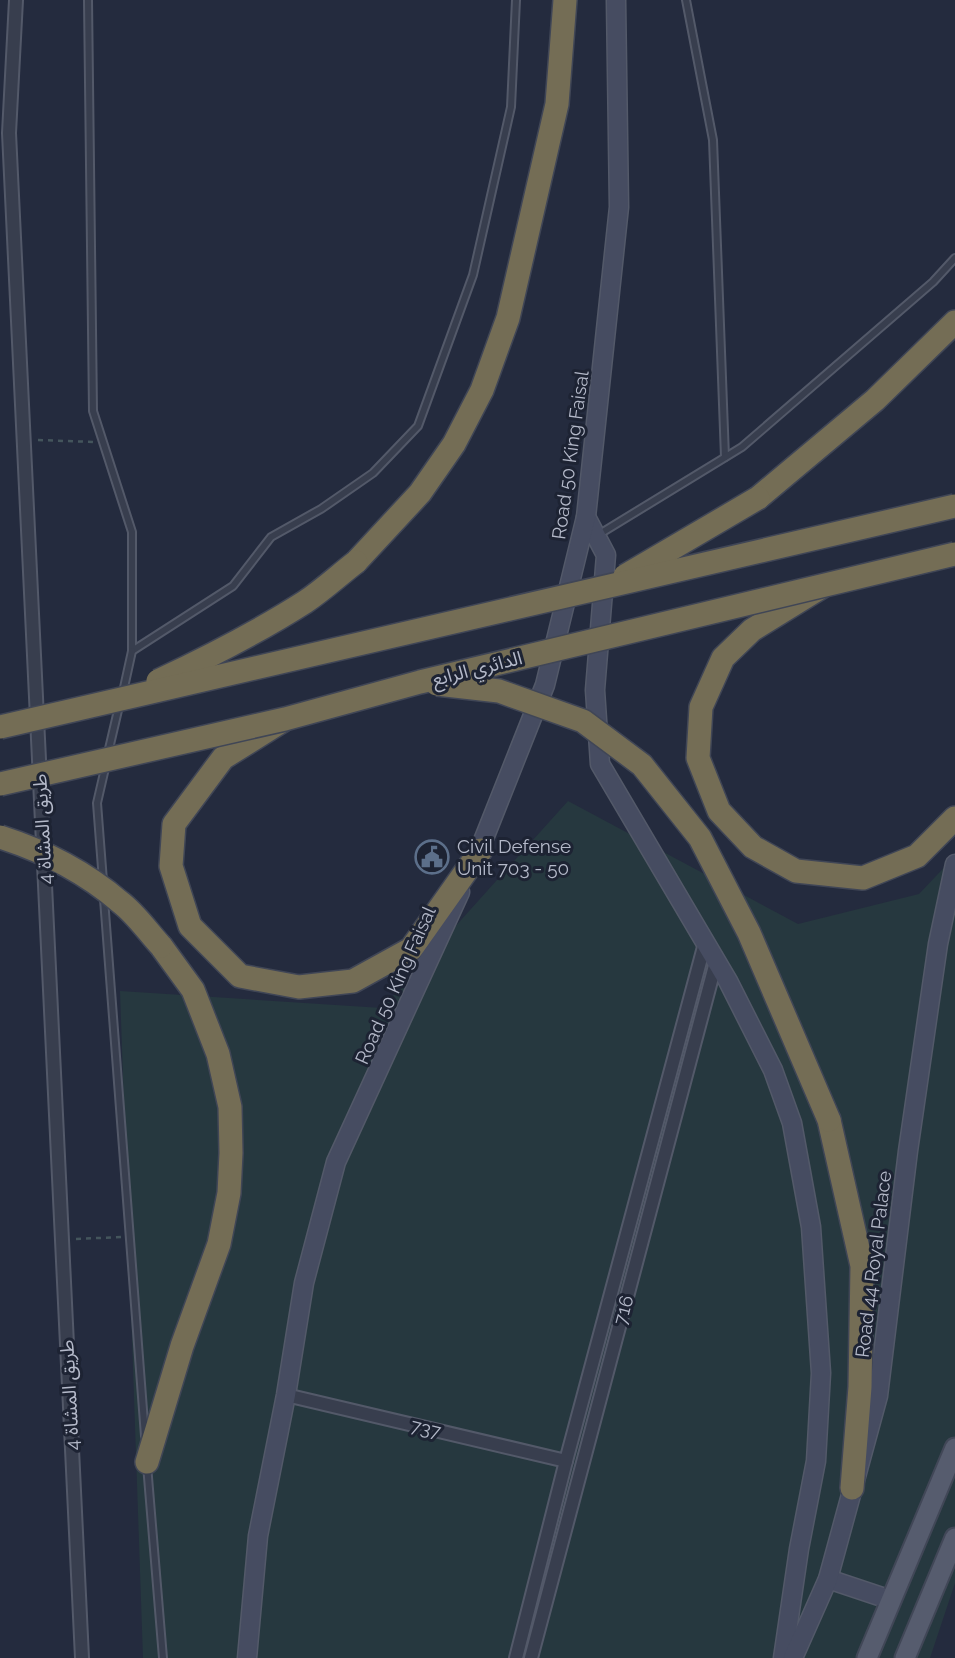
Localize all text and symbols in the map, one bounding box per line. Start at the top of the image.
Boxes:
street label: Road 50 King Faisal [547,368,593,541]
street label: الدائري الرابع [430,646,525,694]
street label: طريق المشاة 4 [28,773,57,885]
place label: Civil Defense Unit 703 - 50 [457,835,571,879]
public building icon: Civil Defense Unit 703 - 50 [413,838,451,876]
street label: Road 50 King Faisal [350,902,440,1067]
street label: Road 44 Royal Palace [851,1169,895,1359]
street label: 716 [609,1293,637,1327]
street label: طريق المشاة 4 [55,1339,84,1451]
street label: 737 [409,1414,443,1442]

